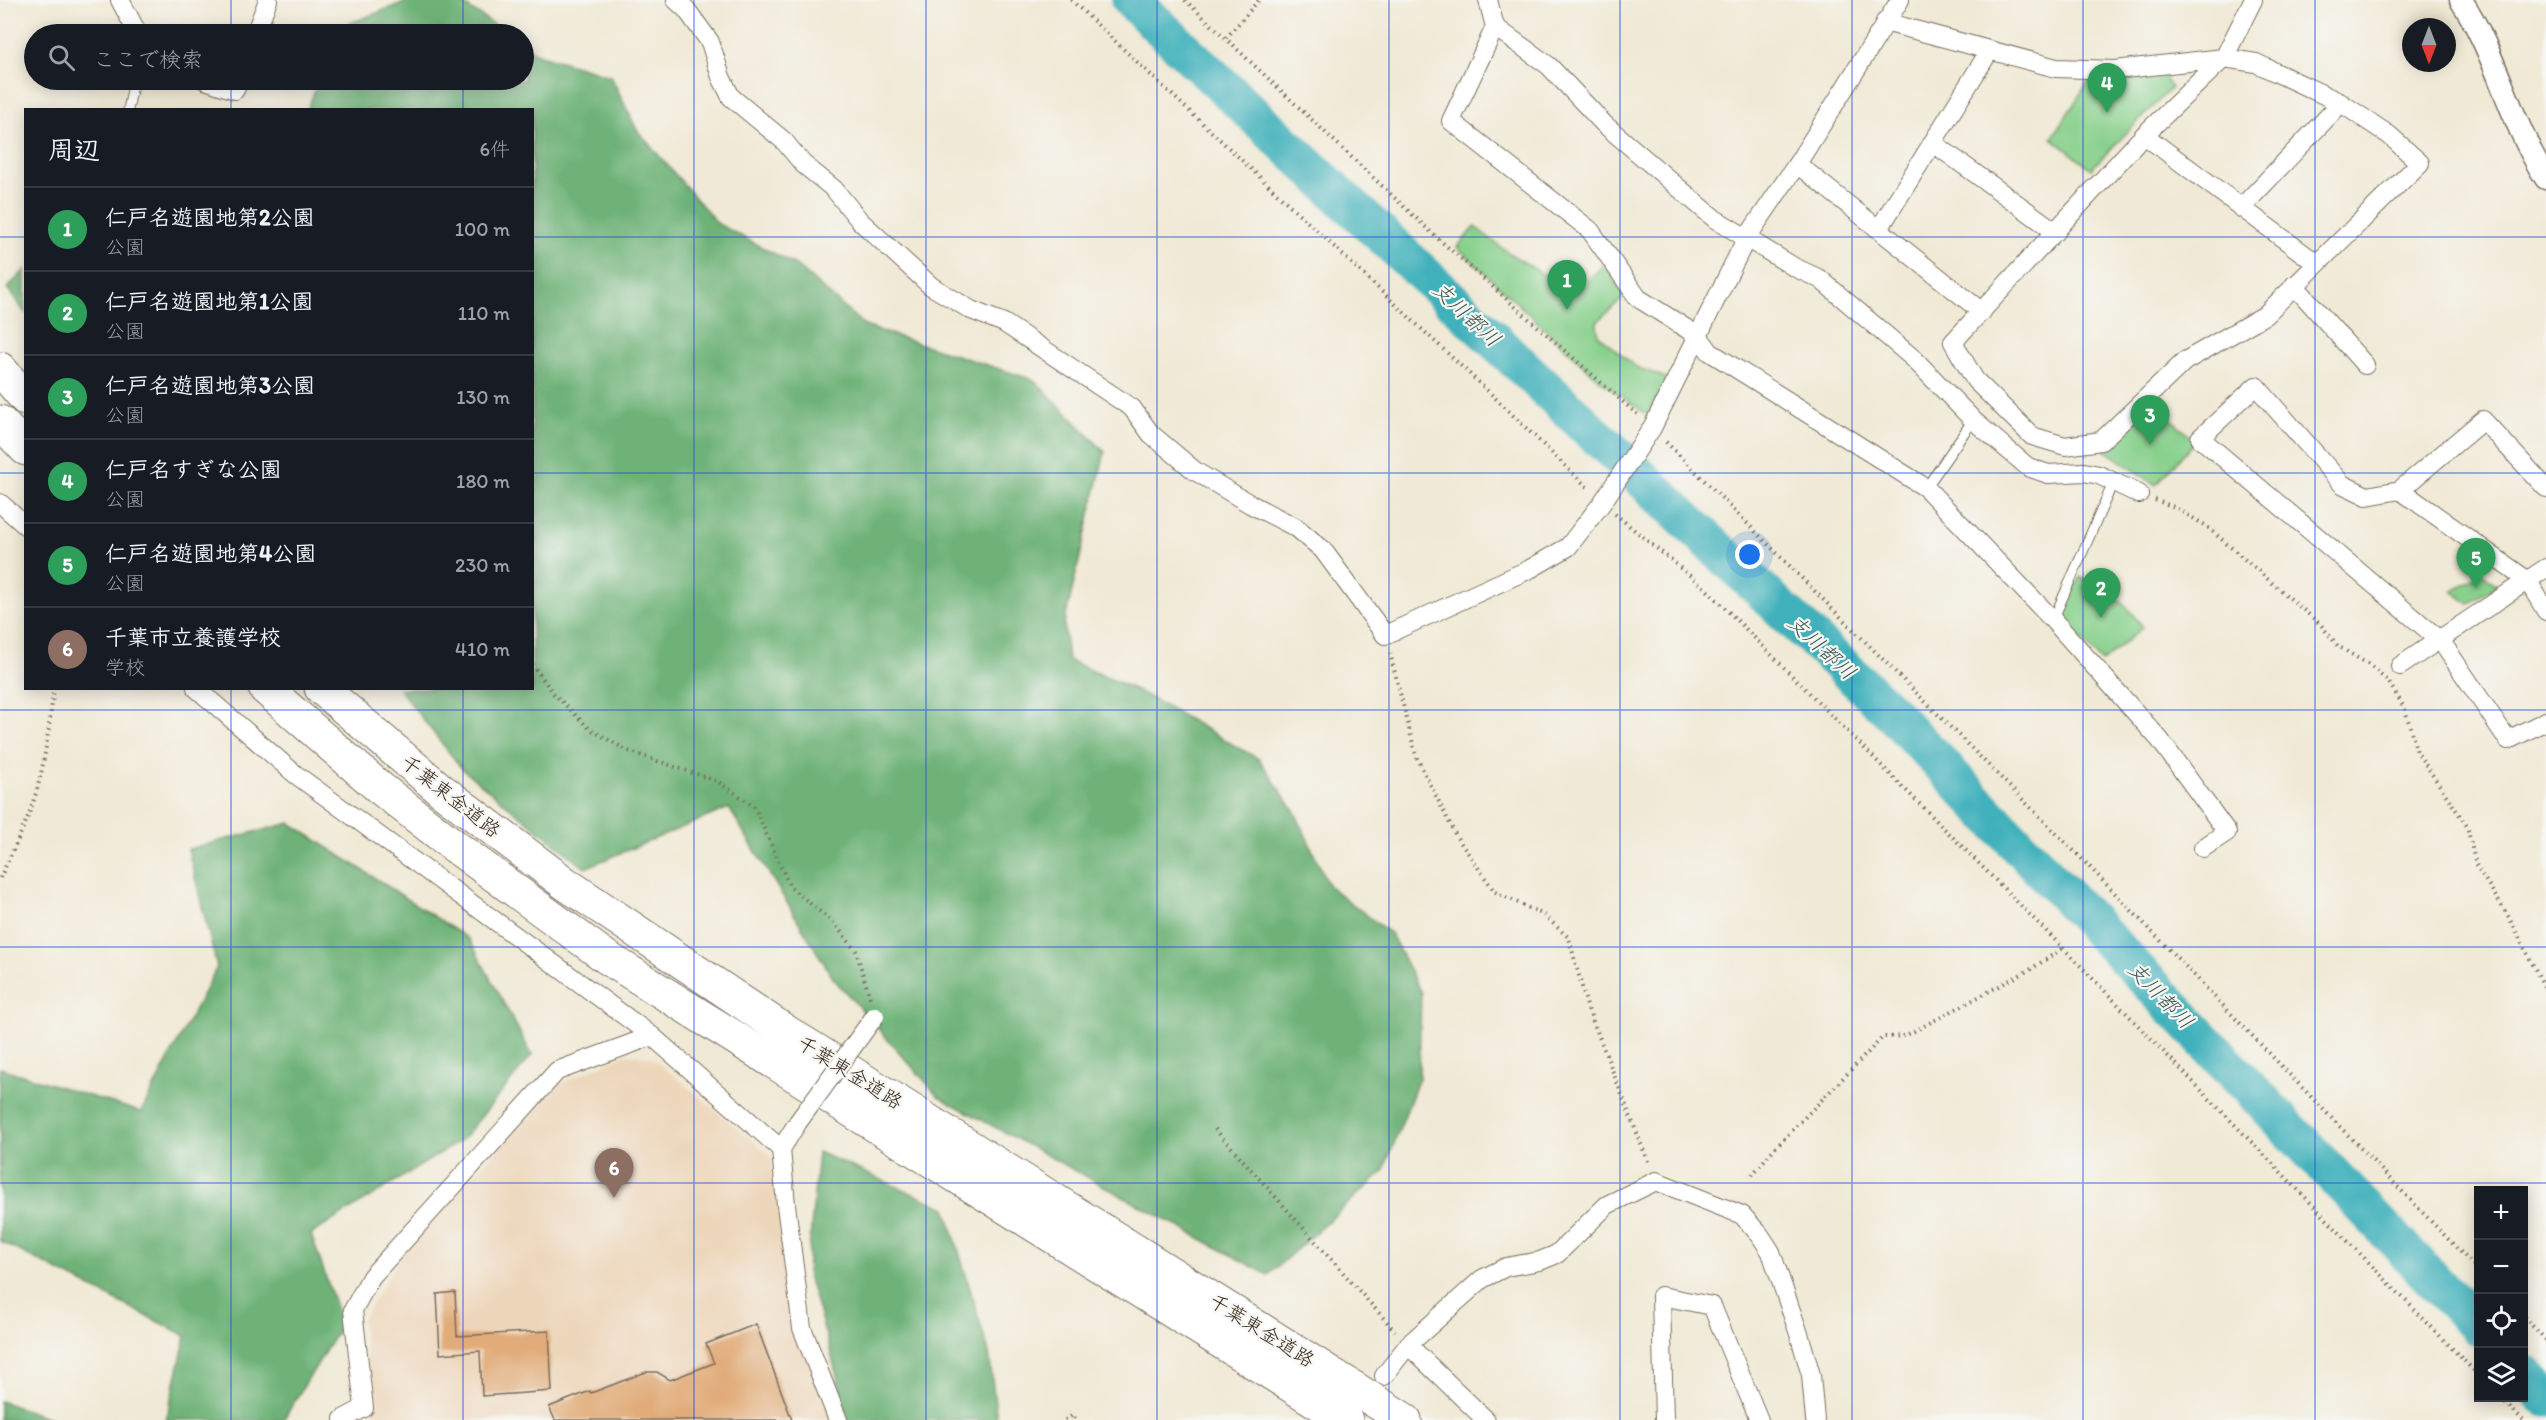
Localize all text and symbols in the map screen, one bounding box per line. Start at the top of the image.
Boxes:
north arrow [2402,18,2456,72]
search box [24,24,534,90]
icon: search [45,41,78,74]
text: ここで検索 [93,46,203,73]
pin: 4 [2088,63,2126,113]
text: 周辺 [48,134,100,166]
text: 6件 [479,137,510,161]
text: 仁戸名遊園地第2公園 [105,204,315,231]
text: 1 [63,217,72,241]
text: 100 m [455,217,510,241]
text: 公園 [105,235,145,259]
pin: 1 [1548,260,1586,310]
water label: 支川都川 [1428,276,1506,352]
text: 仁戸名遊園地第1公園 [105,288,313,315]
text: 2 [62,301,73,325]
text: 110 m [458,301,510,325]
text: 公園 [105,319,145,343]
text: 仁戸名遊園地第3公園 [105,372,315,399]
text: 3 [62,385,73,409]
text: 130 m [456,385,510,409]
pin: 3 [2130,396,2170,445]
text: 公園 [105,403,145,427]
text: 仁戸名すぎな公園 [105,456,281,483]
text: 4 [61,469,74,493]
text: 180 m [456,469,510,493]
text: 公園 [105,487,145,511]
pin: 5 [2456,538,2496,588]
text: 仁戸名遊園地第4公園 [105,540,316,567]
your location [1735,540,1764,569]
text: 5 [62,553,73,577]
text: 230 m [455,553,510,577]
pin: 2 [2082,568,2120,618]
text: 公園 [105,571,145,595]
water label: 支川都川 [1783,609,1861,685]
text: 千葉市立養護学校 [105,624,281,651]
text: 6 [62,637,73,661]
text: 410 m [455,637,510,661]
text: 学校 [105,655,145,679]
street label: 千葉東金道路 [396,750,506,842]
water label: 支川都川 [2123,956,2199,1034]
street label: 千葉東金道路 [793,1030,907,1114]
pin: 6 [594,1148,634,1198]
map controls [2474,1186,2528,1402]
button: + [2474,1186,2528,1240]
button: − [2474,1240,2528,1294]
street label: 千葉東金道路 [1205,1288,1319,1372]
button: locate [2474,1294,2528,1348]
button: layers [2474,1348,2528,1402]

